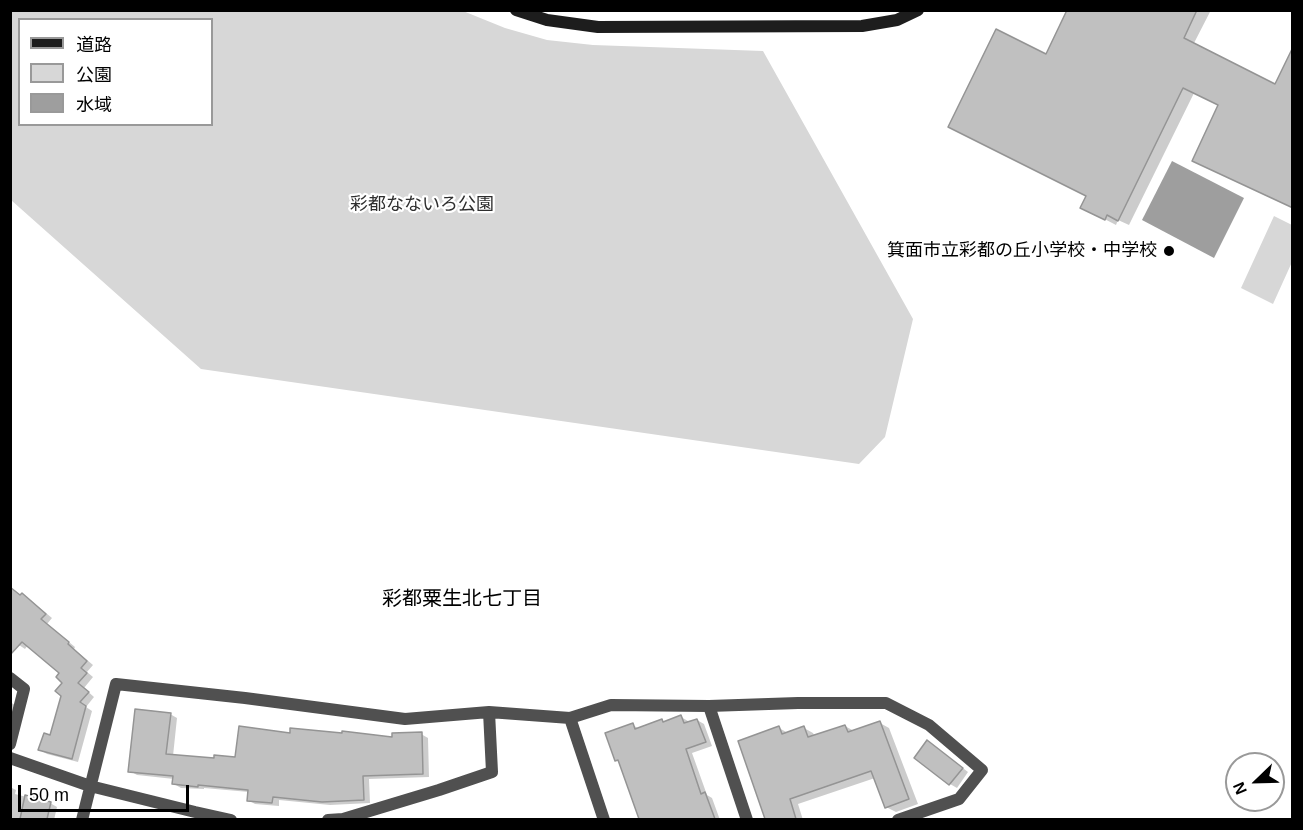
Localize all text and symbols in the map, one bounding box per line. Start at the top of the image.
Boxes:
legend [18,18,213,126]
text: 道路 [76,35,112,55]
text: 公園 [76,65,112,85]
text: 水域 [76,95,112,115]
park label: 彩都なないろ公園 [350,194,494,216]
place label: 箕面市立彩都の丘小学校・中学校 [887,240,1157,262]
marker: 箕面市立彩都の丘小学校・中学校 [1162,244,1176,258]
district label: 彩都粟生北七丁目 [382,587,542,611]
north arrow [1225,752,1285,812]
scale bar [21,773,192,811]
text: N [1230,780,1250,797]
text: 50 m [29,785,69,805]

